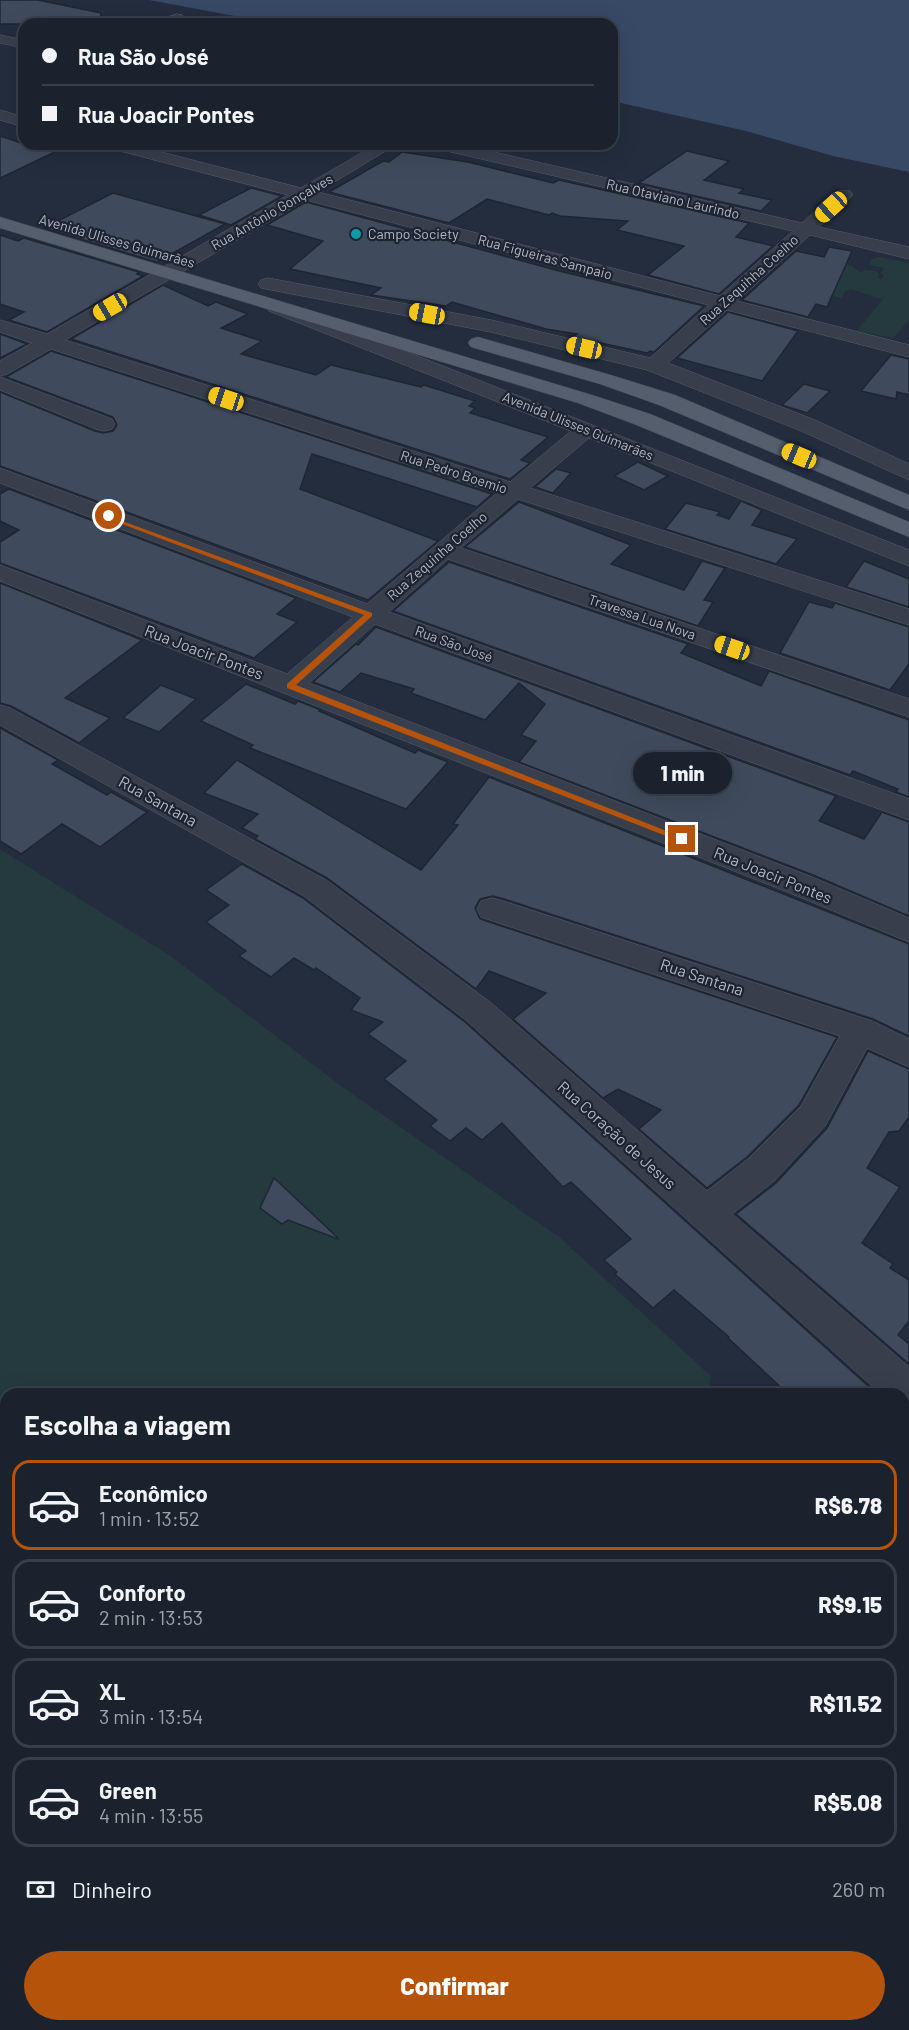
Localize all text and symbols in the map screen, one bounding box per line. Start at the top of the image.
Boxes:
text: Rua São José [78,43,209,69]
text: Rua Joacir Pontes [78,101,254,127]
street label: Rua Antônio Gonçalves [208,170,336,253]
street label: Rua Otaviano Laurindo [605,175,741,222]
car [812,188,850,226]
street label: Avenida Ulisses Guimarães [37,210,197,271]
place label: Campo Society [368,225,459,242]
marker: Campo Society [349,227,363,241]
street label: Rua Figueiras Sampaio [476,230,614,283]
street label: Rua Zequihha Coelho [696,231,802,328]
car [90,290,130,324]
car [408,302,446,326]
car [564,335,604,361]
car [206,385,246,413]
street label: Avenida Ulisses Guimarães [500,387,656,464]
car [779,441,819,471]
street label: Rua Pedro Boemio [399,446,510,497]
route start [95,502,122,529]
street label: Rua Zequinha Coelho [383,508,490,604]
street label: Travessa Lua Nova [586,590,698,643]
street label: Rua Joacir Pontes [142,620,266,683]
street label: Rua São José [413,622,495,665]
car [712,634,752,662]
callout: 1 min [632,752,732,794]
text: 1 min [661,761,704,785]
street label: Rua Santana [116,771,201,830]
route end [668,825,695,852]
street label: Rua Joacir Pontes [711,842,835,907]
street label: Rua Santana [658,954,746,999]
street label: Rua Coração de Jesus [554,1077,680,1193]
text: Escolha a viagem [24,1408,231,1440]
icon: car [27,1478,81,1532]
text: Econômico [99,1480,208,1506]
text: R$6.78 [815,1492,882,1518]
text: 1 min · 13:52 [99,1506,200,1530]
icon: car [27,1577,81,1631]
text: Conforto [99,1579,186,1605]
text: R$9.15 [818,1591,882,1617]
text: 2 min · 13:53 [99,1605,203,1629]
icon: car [27,1676,81,1730]
text: XL [99,1678,125,1704]
text: R$11.52 [810,1690,882,1716]
text: 3 min · 13:54 [99,1704,203,1728]
icon: car [27,1775,81,1829]
text: Green [99,1777,157,1803]
text: R$5.08 [814,1789,882,1815]
text: 4 min · 13:55 [99,1803,203,1827]
icon: cash [24,1873,57,1906]
text: Dinheiro [72,1876,152,1902]
text: 260 m [832,1877,885,1901]
button: Confirmar [24,1951,885,2020]

